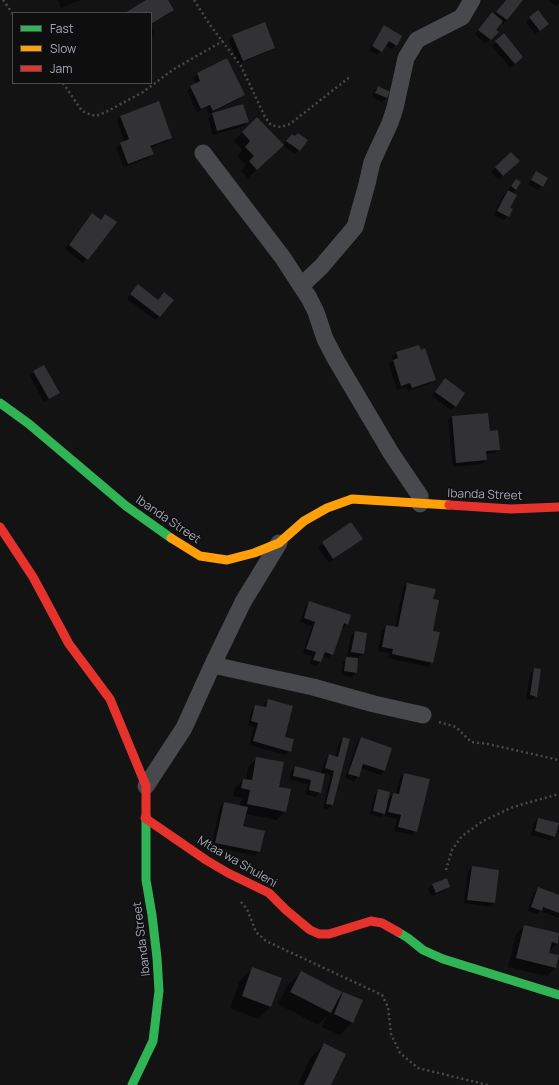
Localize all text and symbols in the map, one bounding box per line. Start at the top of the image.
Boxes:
legend [12,12,152,84]
text: Fast [50,20,74,37]
text: Slow [50,40,76,57]
text: Jam [50,60,72,77]
street label: Ibanda Street [447,486,523,504]
street label: Ibanda Street [133,493,203,547]
street label: Mtaa wa Shuleni [195,833,279,891]
street label: Ibanda Street [130,901,154,977]

